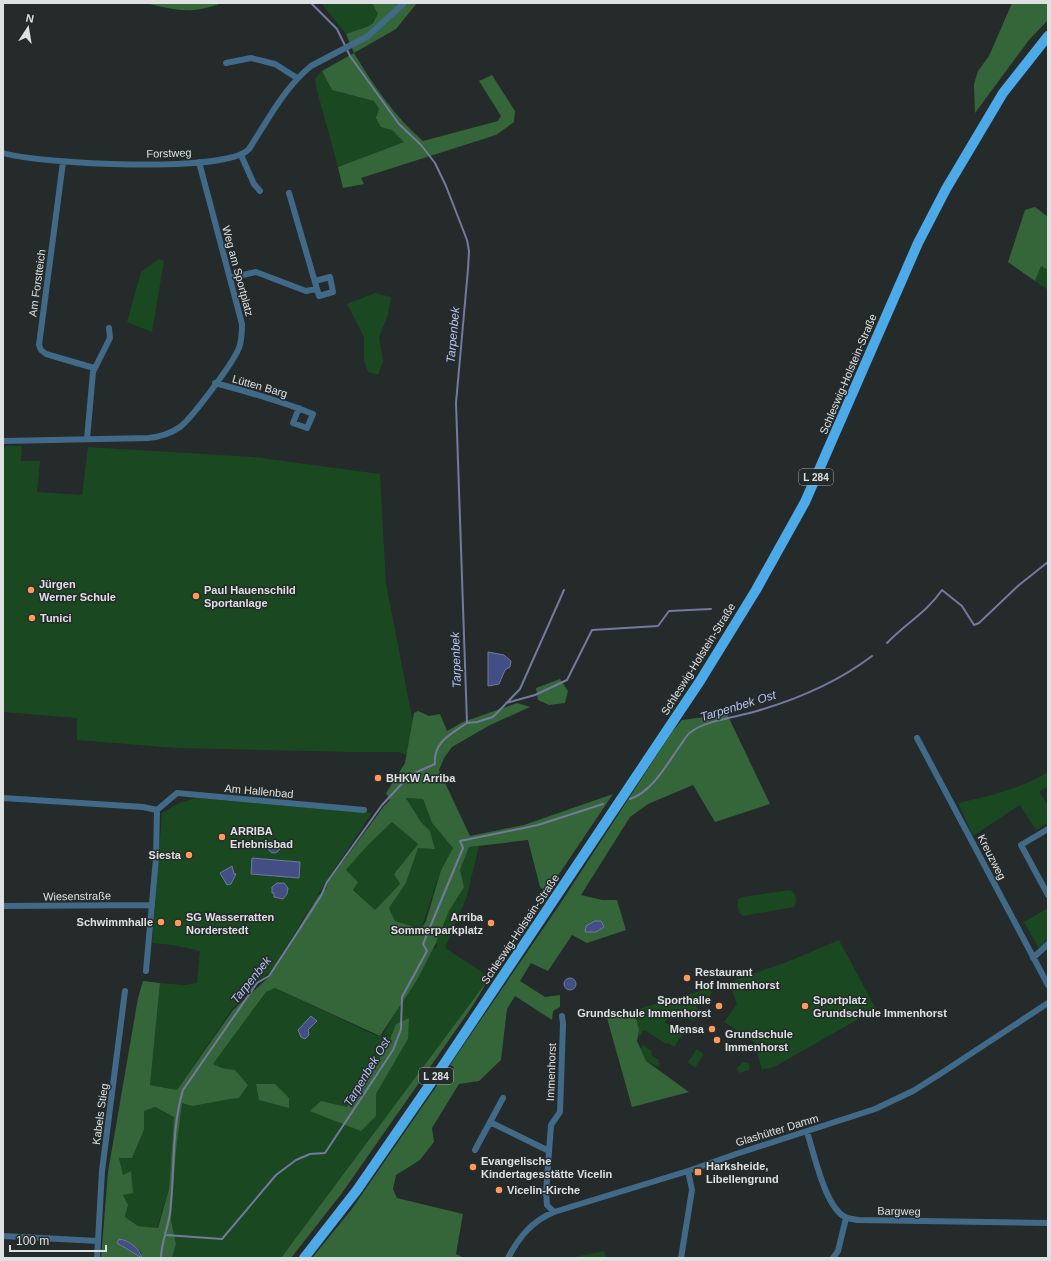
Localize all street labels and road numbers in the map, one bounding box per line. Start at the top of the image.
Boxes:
street label: Forstweg [146,146,192,160]
street label: Weg am Sportplatz [220,224,256,318]
street label: Am Forstteich [26,249,48,317]
street label: Schleswig-Holstein-Straße [817,312,879,436]
street label: Lütten Barg [231,372,289,400]
road number: L 284 [799,469,833,485]
street label: Schleswig-Holstein-Straße [659,601,737,717]
street label: Am Hallenbad [224,782,294,800]
street label: Kreuzweg [976,832,1008,882]
street label: Schleswig-Holstein-Straße [479,872,561,986]
street label: Wiesenstraße [43,889,111,903]
street label: Immenhorst [544,1043,558,1101]
road number: L 284 [419,1068,453,1084]
street label: Kabels Stieg [90,1083,110,1145]
street label: Glashütter Damm [734,1112,820,1148]
street label: Bargweg [877,1205,921,1217]

